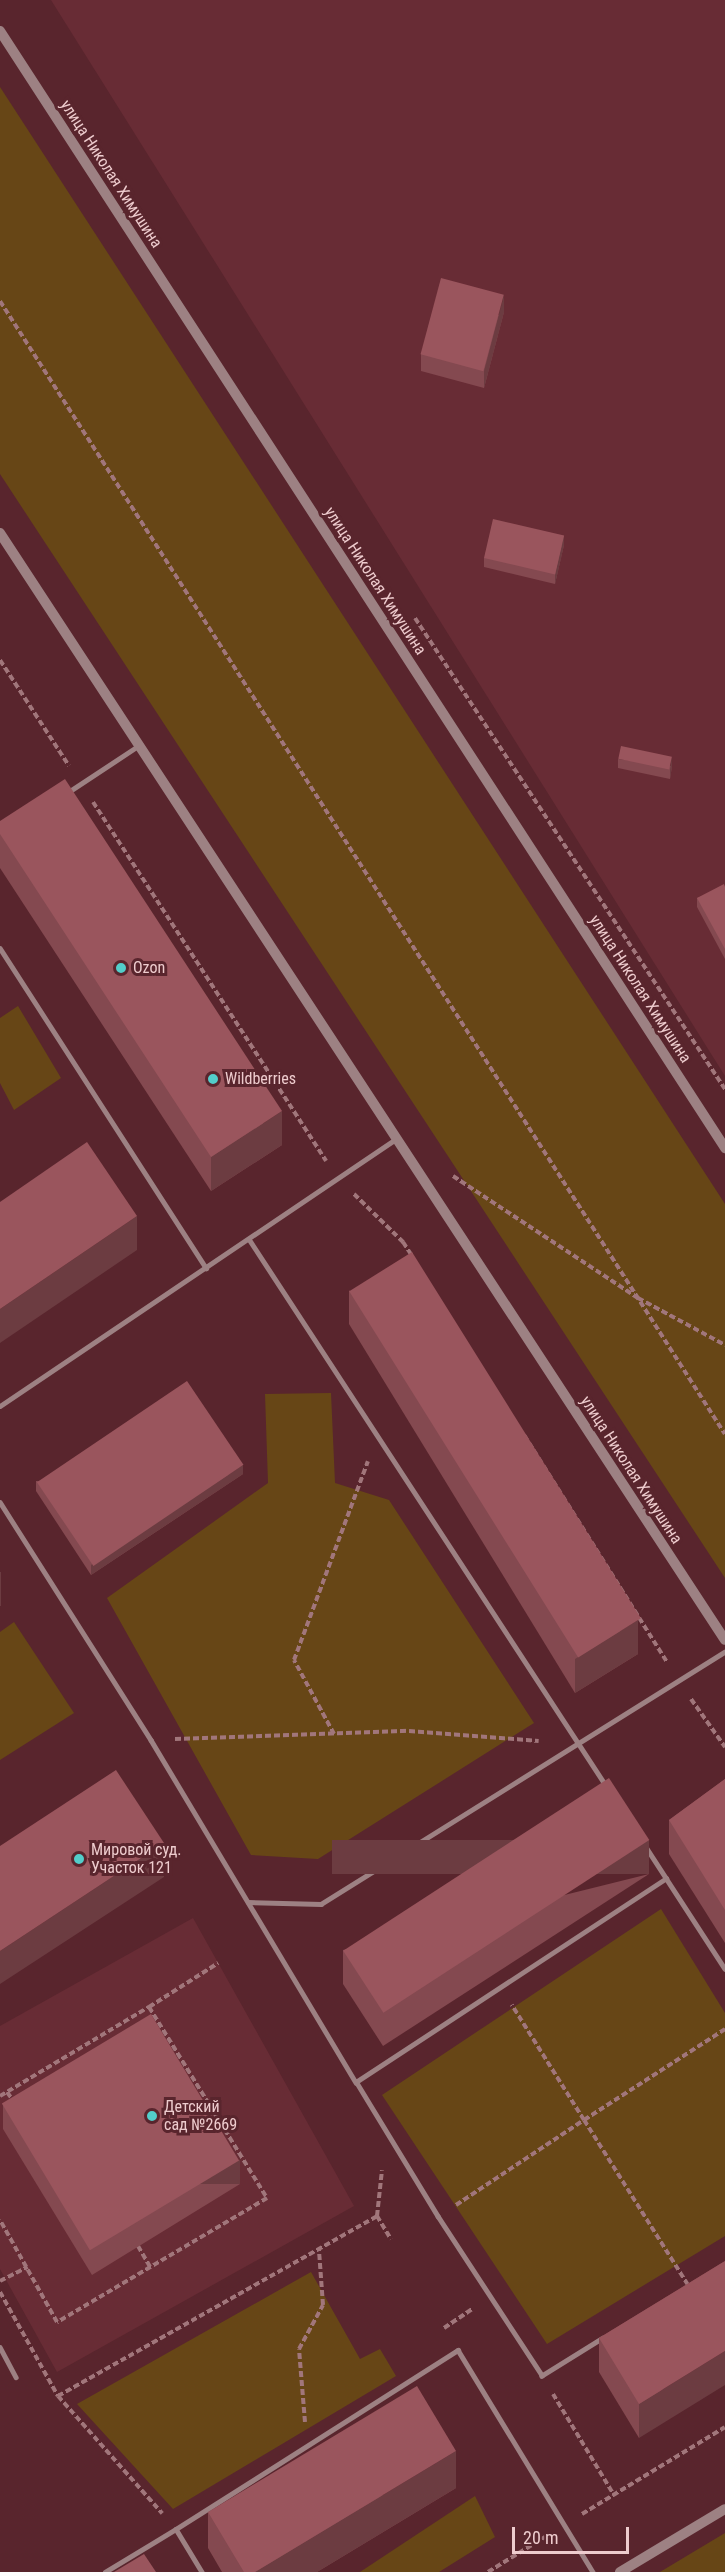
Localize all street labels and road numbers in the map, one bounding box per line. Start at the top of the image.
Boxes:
street label: улица Николая Химушина [56,97,166,251]
street label: улица Николая Химушина [320,504,430,658]
street label: улица Николая Химушина [585,912,695,1066]
street label: улица Николая Химушина [576,1393,686,1547]

